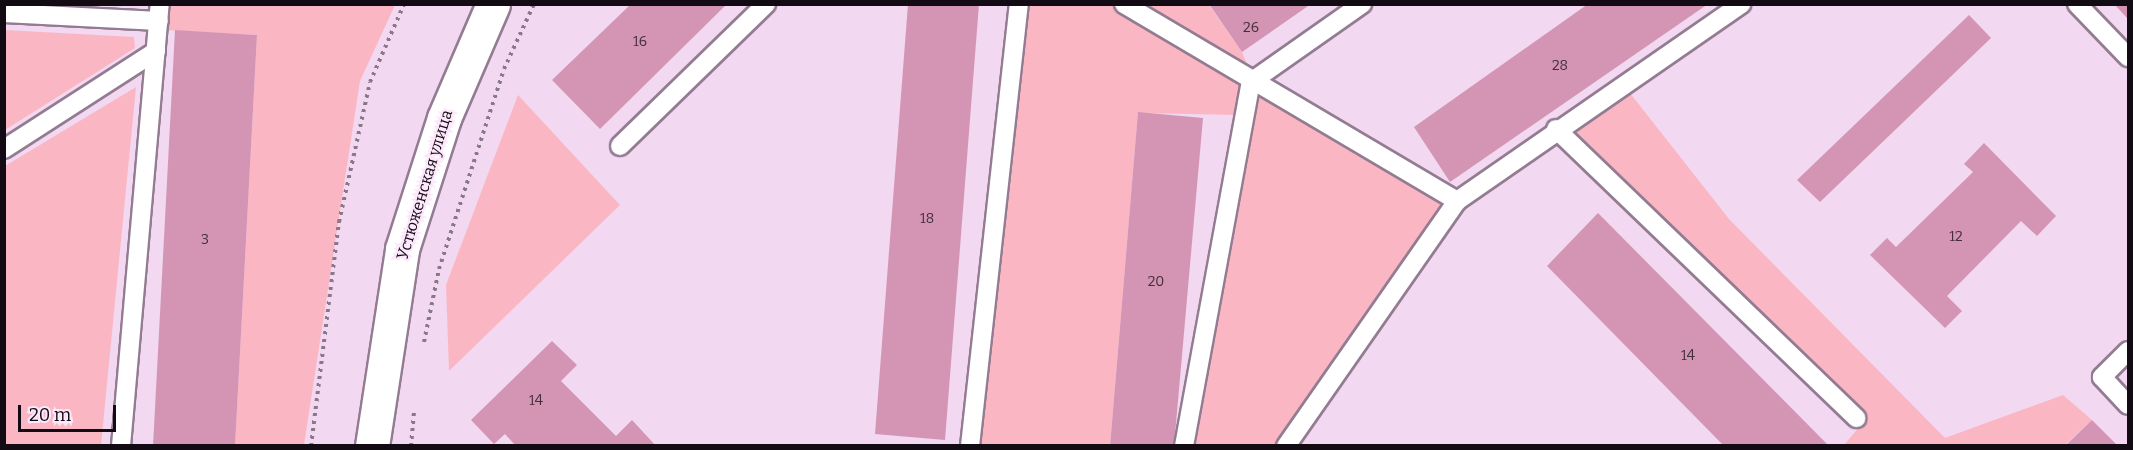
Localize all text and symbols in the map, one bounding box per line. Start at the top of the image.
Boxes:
house number: 26 [1243,20,1259,36]
house number: 16 [633,34,647,50]
house number: 28 [1552,58,1568,74]
street label: Устюженская улица [393,108,457,262]
house number: 18 [920,211,934,227]
house number: 12 [1949,229,1963,245]
house number: 3 [201,232,209,248]
house number: 20 [1148,274,1164,290]
house number: 14 [1681,348,1695,364]
scale bar [21,393,118,431]
house number: 14 [529,393,543,409]
text: 20 m [29,404,71,426]

